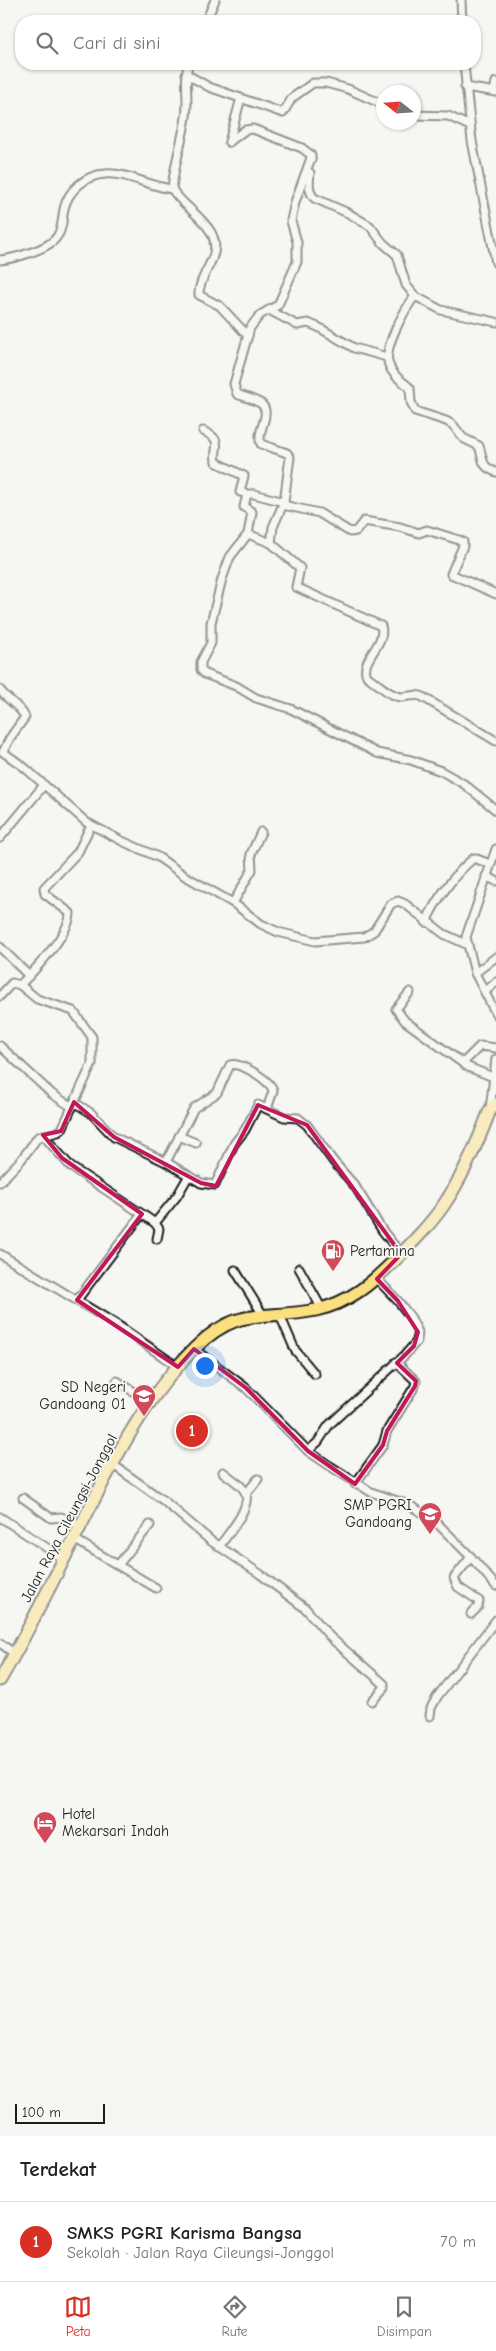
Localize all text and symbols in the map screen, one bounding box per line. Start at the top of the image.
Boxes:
search box [15,15,481,70]
icon: search [33,29,61,57]
text: Cari di sini [73,32,160,54]
north arrow [376,85,421,130]
fuel station icon: Pertamina [320,1238,346,1272]
place label: Pertamina [350,1242,415,1260]
your location [192,1353,218,1379]
place label: SD Negeri Gandoang 01 [39,1378,126,1413]
school or university icon: SD Negeri Gandoang 01 [131,1383,157,1417]
pin: 1 [176,1412,208,1450]
street label: Jalan Raya Cileungsi-Jonggol [17,1431,121,1605]
place label: SMP PGRI Gandoang [344,1496,412,1531]
school or university icon: SMP PGRI Gandoang [417,1501,443,1535]
place label: Hotel Mekarsari Indah [62,1805,169,1840]
hotel icon: Hotel Mekarsari Indah [32,1810,58,1844]
scale bar [15,2101,105,2124]
text: 100 m [22,2104,61,2121]
text: Terdekat [20,2157,96,2181]
text: SMKS PGRI Karisma Bangsa [67,2222,302,2244]
text: 1 [33,2233,39,2251]
text: 70 m [440,2233,476,2251]
text: Sekolah · Jalan Raya Cileungsi-Jonggol [67,2244,334,2262]
tab: Peta [64,2293,92,2340]
tab: Rute [221,2293,249,2340]
tab: Disimpan [377,2293,432,2340]

